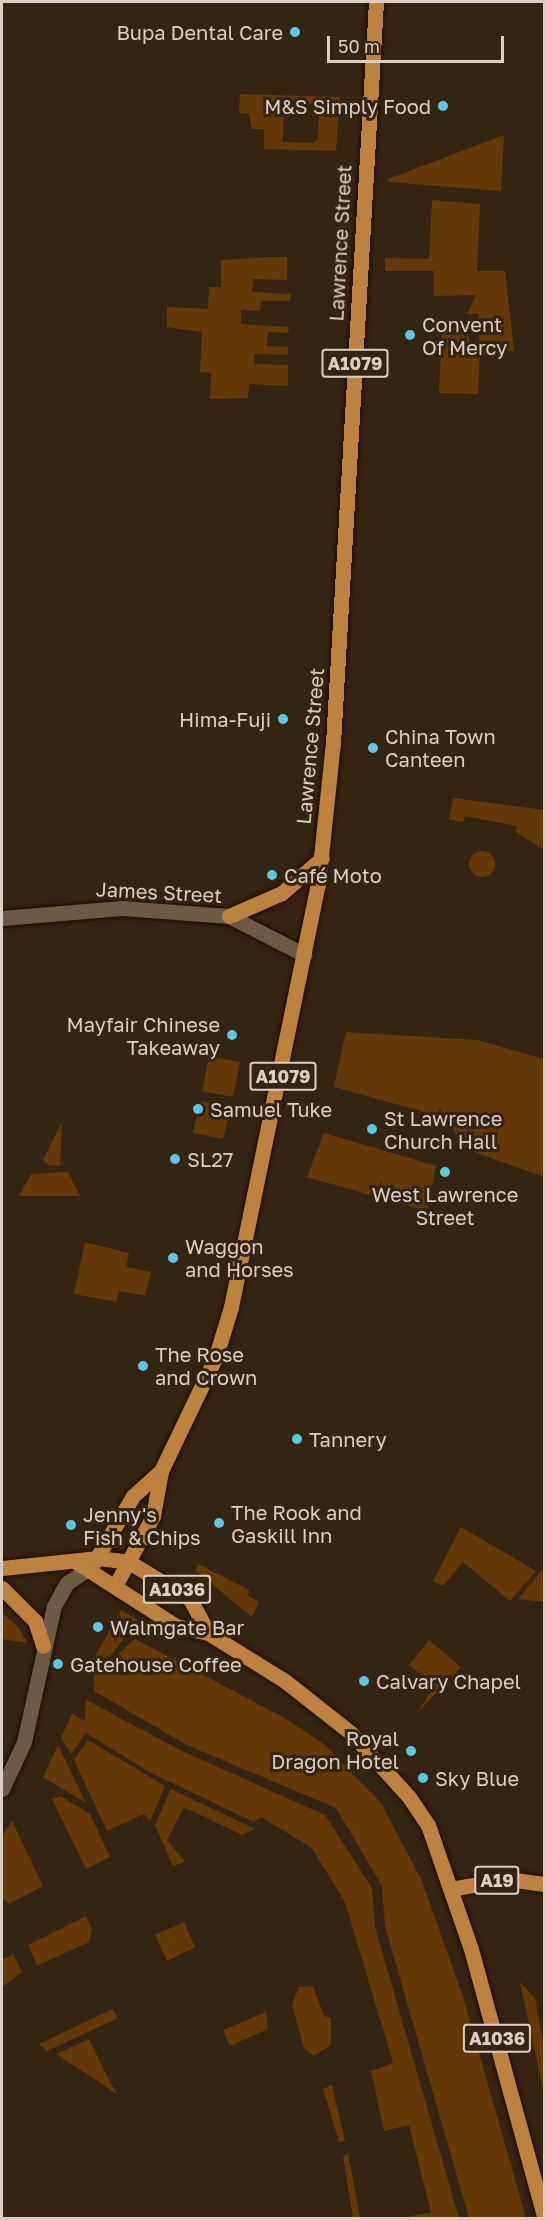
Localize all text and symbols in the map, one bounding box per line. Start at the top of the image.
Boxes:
place label: Bupa Dental Care [116,20,283,44]
scale bar [330,24,507,62]
marker: Bupa Dental Care [288,25,302,39]
text: 50 m [338,35,380,57]
place label: M&S Simply Food [264,94,431,118]
marker: M&S Simply Food [436,99,450,113]
street label: Lawrence Street [324,164,356,322]
place label: Convent Of Mercy [422,312,507,359]
marker: Convent Of Mercy [403,328,417,342]
road number: A1079 [320,348,389,378]
street label: Lawrence Street [291,667,329,825]
place label: Hima-Fuji [179,707,271,731]
marker: Hima-Fuji [276,712,290,726]
place label: China Town Canteen [385,724,496,771]
marker: China Town Canteen [366,741,380,755]
place label: Café Moto [284,863,382,887]
marker: Café Moto [265,868,279,882]
street label: James Street [95,877,223,907]
place label: Mayfair Chinese Takeaway [67,1012,220,1059]
marker: Mayfair Chinese Takeaway [225,1028,239,1042]
road number: A1079 [248,1061,318,1091]
place label: Samuel Tuke [210,1097,332,1121]
marker: Samuel Tuke [191,1102,205,1116]
place label: St Lawrence Church Hall [384,1106,502,1153]
marker: St Lawrence Church Hall [365,1122,379,1136]
place label: SL27 [187,1147,233,1171]
marker: SL27 [168,1152,182,1166]
marker: West Lawrence Street [438,1165,452,1179]
place label: West Lawrence Street [372,1182,518,1229]
place label: Waggon and Horses [185,1234,294,1281]
marker: Waggon and Horses [166,1251,180,1265]
place label: The Rose and Crown [155,1342,257,1389]
marker: The Rose and Crown [136,1359,150,1373]
place label: Tannery [309,1427,387,1451]
marker: Tannery [290,1432,304,1446]
place label: The Rook and Gaskill Inn [231,1500,362,1547]
place label: Jenny's Fish & Chips [83,1502,201,1549]
marker: The Rook and Gaskill Inn [212,1516,226,1530]
marker: Jenny's Fish & Chips [64,1518,78,1532]
road number: A1036 [142,1574,212,1604]
place label: Walmgate Bar [110,1615,244,1639]
marker: Walmgate Bar [91,1620,105,1634]
place label: Gatehouse Coffee [70,1652,242,1676]
marker: Gatehouse Coffee [51,1657,65,1671]
place label: Calvary Chapel [376,1669,521,1693]
marker: Calvary Chapel [357,1674,371,1688]
place label: Royal Dragon Hotel [271,1727,399,1774]
marker: Royal Dragon Hotel [404,1744,418,1758]
place label: Sky Blue [435,1766,519,1790]
marker: Sky Blue [416,1771,430,1785]
road number: A19 [473,1865,521,1895]
road number: A1036 [462,2023,532,2053]

